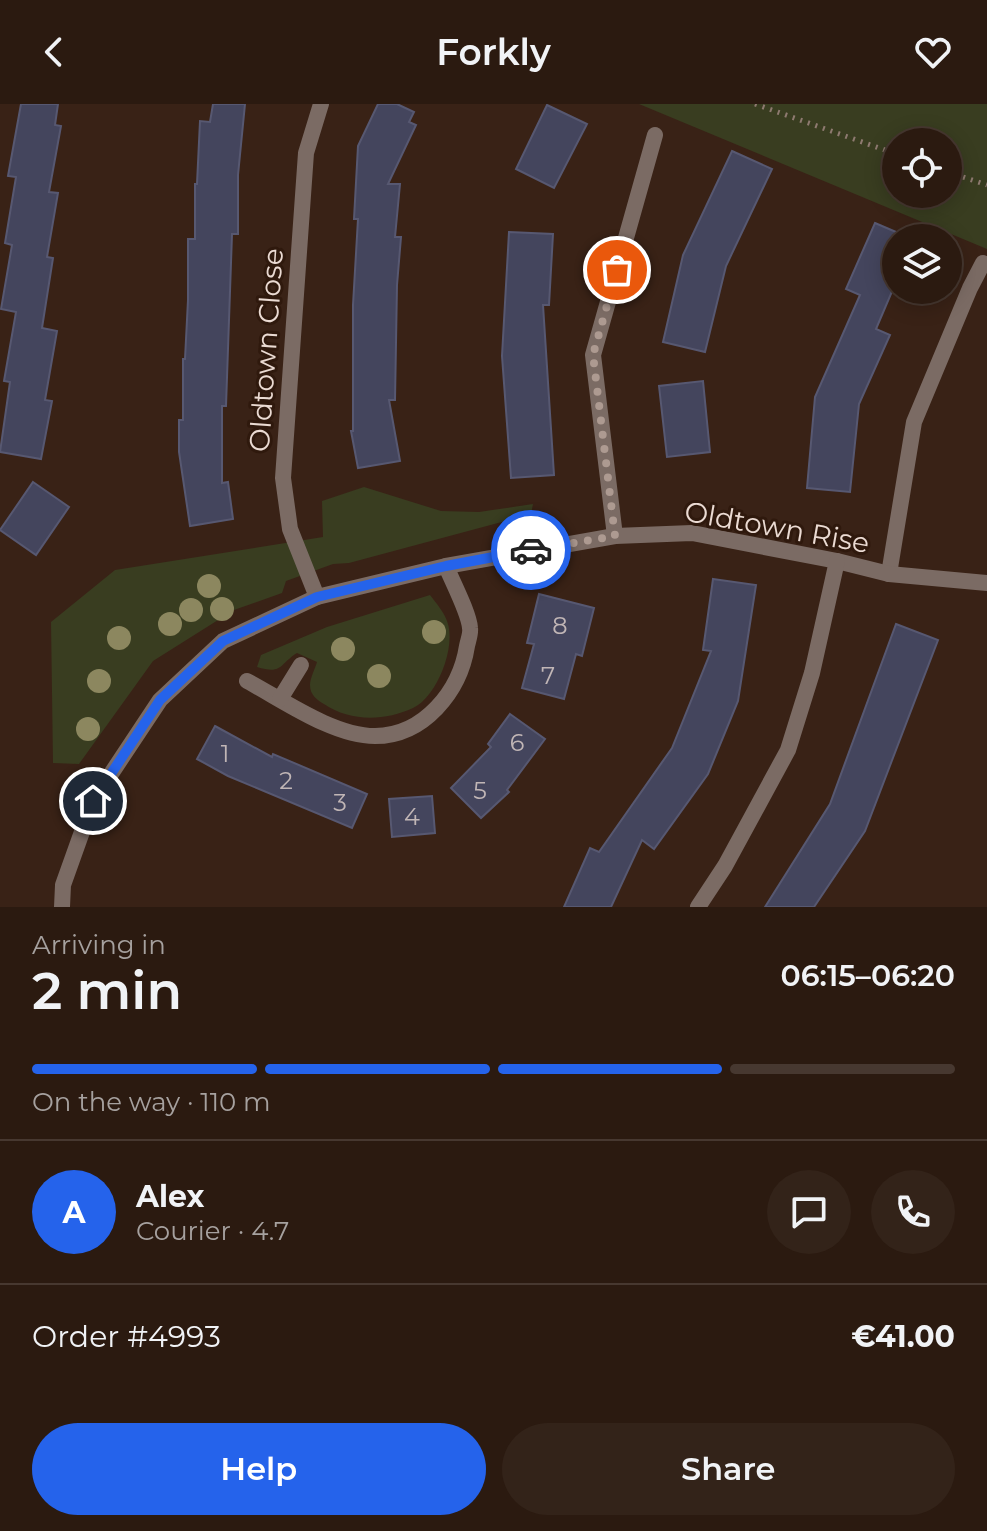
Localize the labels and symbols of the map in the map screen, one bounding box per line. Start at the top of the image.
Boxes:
pin [583,236,651,304]
street label: Oldtown Close [242,247,290,453]
street label: Oldtown Rise [682,494,872,560]
courier [491,510,571,590]
house number: 8 [552,611,568,640]
house number: 7 [541,661,555,690]
house number: 6 [510,728,524,757]
house number: 1 [221,739,229,768]
house number: 2 [279,766,293,795]
pin [59,767,127,835]
house number: 5 [473,776,487,805]
house number: 3 [333,788,347,817]
house number: 4 [404,802,420,831]

